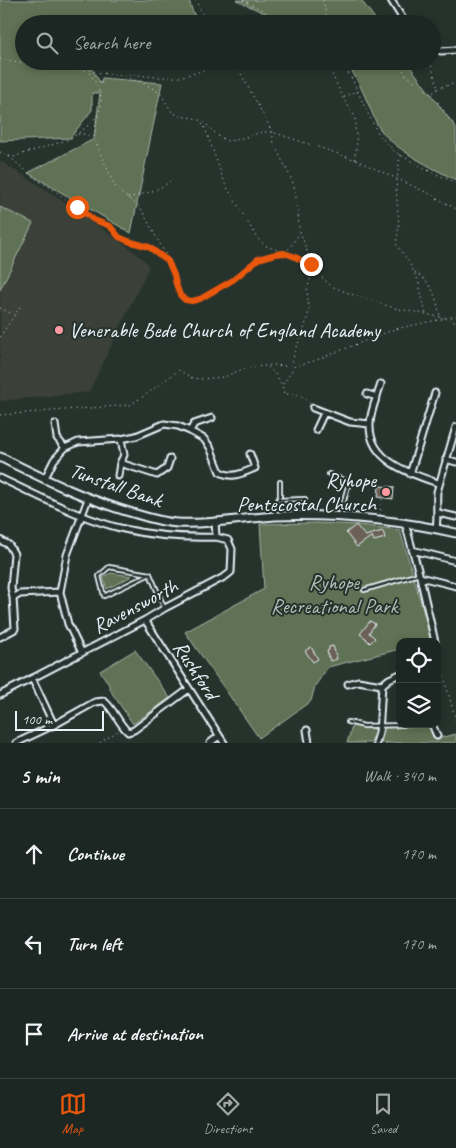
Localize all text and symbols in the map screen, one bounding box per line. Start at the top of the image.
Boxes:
search box [15,15,441,70]
icon: search [33,29,61,57]
text: Search here [73,31,150,55]
route start [66,196,89,219]
route end [300,253,323,276]
place label: Venerable Bede Church of England Academy [69,317,382,343]
marker: Venerable Bede Church of England Academy [53,324,65,336]
street label: Tunstall Bank [66,457,168,514]
place label: Ryhope Pentecostal Church [237,467,377,517]
marker: Ryhope Pentecostal Church [380,486,392,498]
park label: Ryhope Recreational Park [271,569,400,619]
street label: Ravensworth [88,572,183,639]
street label: Rushford [168,636,226,707]
map controls [396,638,441,728]
button: locate [396,638,441,683]
button: layers [396,683,441,728]
scale bar [15,708,104,731]
text: 100 m [22,711,52,728]
text: 5 min [20,763,60,789]
text: Walk · 340 m [364,766,436,786]
icon: ahead [20,840,48,868]
text: Continue [67,842,124,866]
text: 170 m [402,844,436,864]
icon: left [20,930,48,958]
text: Turn left [67,932,122,956]
text: 170 m [402,934,436,954]
icon: arrive [20,1020,48,1048]
text: Arrive at destination [67,1022,203,1046]
tab: Map [59,1090,87,1137]
tab: Directions [204,1090,252,1137]
tab: Saved [369,1090,397,1137]

